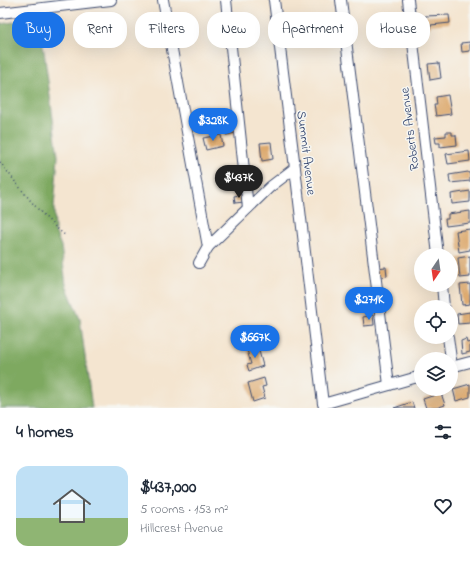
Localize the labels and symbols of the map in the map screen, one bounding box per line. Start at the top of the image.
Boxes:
street label: Roberts Avenue [395,86,425,172]
pin: $328K [185,108,241,142]
street label: Summit Avenue [291,110,321,196]
pin: $437K [211,165,267,199]
north arrow [414,248,458,292]
pin: $271K [341,287,397,321]
pin: $667K [227,325,283,359]

